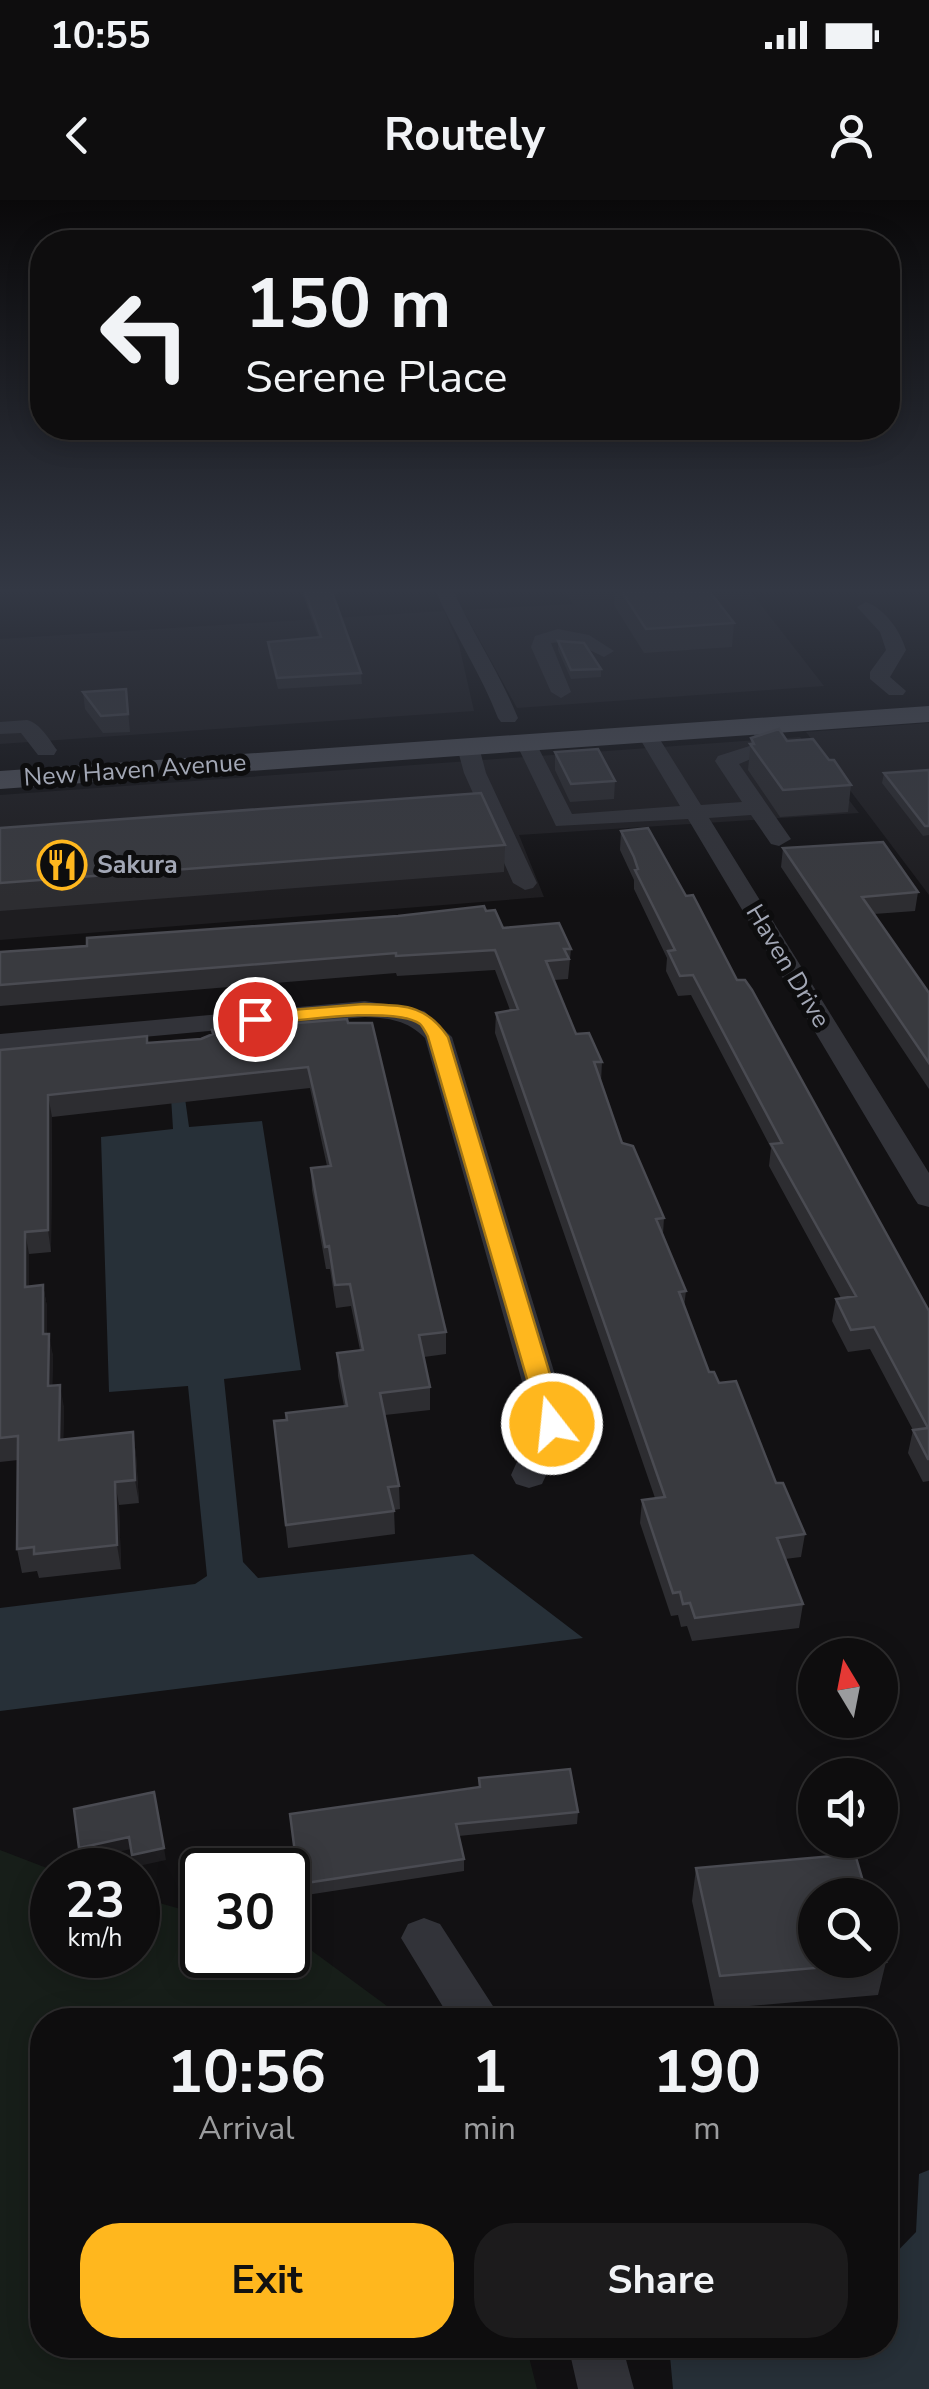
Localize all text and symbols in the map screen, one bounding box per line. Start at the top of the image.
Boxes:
text: 10:55 [50,10,151,61]
text: Routely [384,105,545,166]
icon: back [50,108,105,163]
icon: person [824,108,879,163]
text: 150 m [245,256,451,352]
icon: left [80,270,210,400]
text: Serene Place [245,347,507,408]
street label: New Haven Avenue [23,745,247,795]
restaurant icon: Sakura [36,839,88,891]
place label: Sakura [97,848,178,882]
street label: Haven Drive [738,898,838,1034]
pin [213,977,298,1062]
icon: arrive [228,992,283,1047]
position arrow [500,1372,604,1476]
north arrow [798,1638,898,1738]
map controls [798,1638,898,1978]
button: sound [798,1758,898,1858]
speed limit sign: 30 [180,1848,310,1978]
text: 23 [65,1866,125,1935]
button: search [798,1878,898,1978]
text: km/h [67,1921,123,1955]
text: 10:56 [167,2031,326,2113]
text: 1 [471,2031,507,2113]
text: 190 [653,2031,761,2113]
text: Arrival [198,2107,295,2150]
text: min [463,2107,516,2150]
text: m [693,2107,721,2150]
button: Exit [80,2223,454,2338]
button: Share [474,2223,848,2338]

